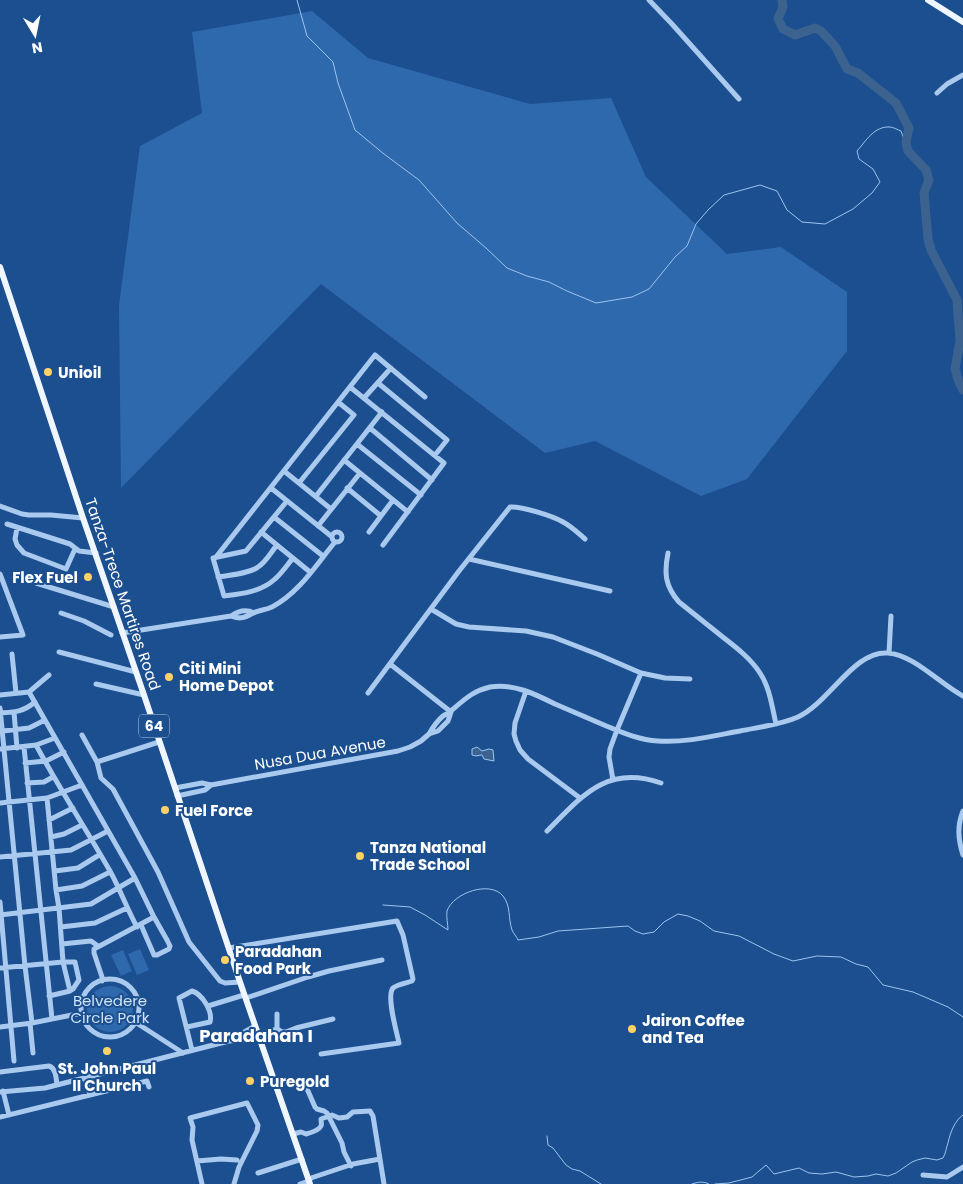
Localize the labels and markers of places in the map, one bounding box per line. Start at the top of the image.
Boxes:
place label: Unioil [58,362,102,383]
marker: Unioil [42,366,54,378]
place label: Flex Fuel [12,567,78,588]
marker: Flex Fuel [82,571,94,583]
place label: Citi Mini Home Depot [179,658,274,696]
marker: Citi Mini Home Depot [163,671,175,683]
place label: Fuel Force [175,800,253,821]
marker: Fuel Force [159,804,171,816]
place label: Tanza National Trade School [370,837,486,875]
marker: Tanza National Trade School [354,850,366,862]
place label: Paradahan Food Park [235,941,322,979]
marker: Paradahan Food Park [219,954,231,966]
place label: Jairon Coffee and Tea [642,1010,745,1048]
marker: Jairon Coffee and Tea [626,1023,638,1035]
marker: St. John Paul II Church [101,1045,113,1057]
place label: St. John Paul II Church [58,1058,156,1096]
place label: Puregold [260,1071,329,1092]
marker: Puregold [244,1075,256,1087]

